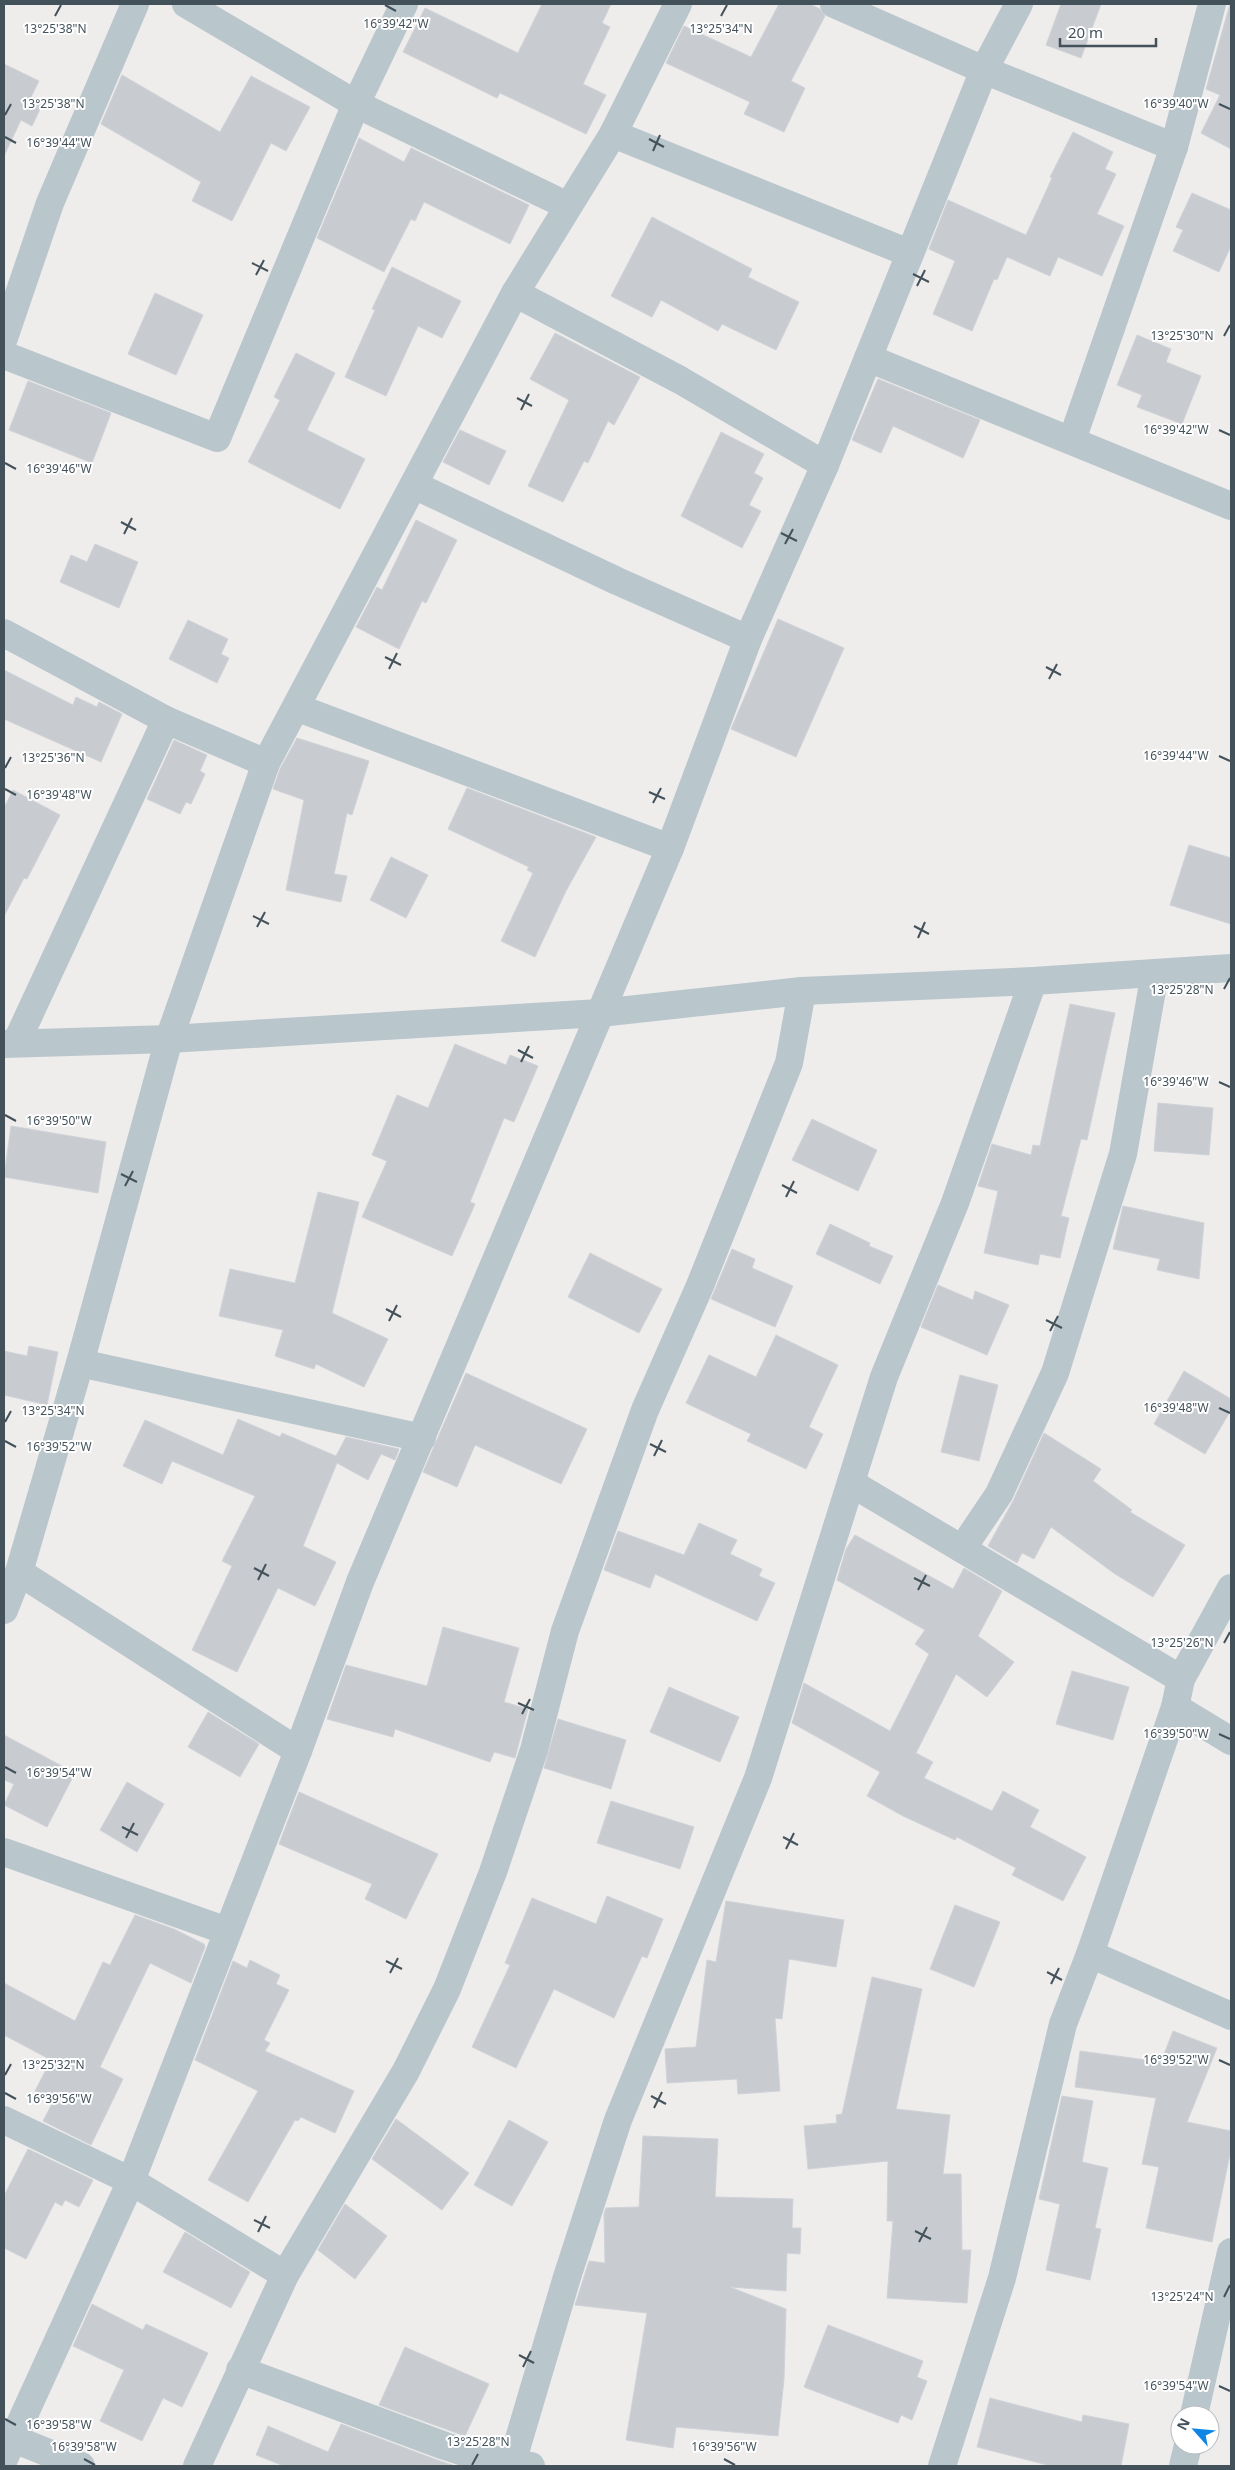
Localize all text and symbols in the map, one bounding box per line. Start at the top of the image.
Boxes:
text: 16°39'42"W [363,15,429,32]
scale bar [1060,15,1156,47]
text: 13°25'38"N [23,20,87,37]
text: 13°25'34"N [689,20,753,37]
text: 20 m [1068,22,1103,42]
text: 13°25'38"N [21,95,85,112]
text: 16°39'40"W [1143,95,1209,112]
text: 16°39'44"W [26,134,92,151]
text: 13°25'30"N [1150,327,1214,344]
text: 16°39'42"W [1143,421,1209,438]
text: 16°39'46"W [26,460,92,477]
text: 16°39'44"W [1143,747,1209,764]
text: 13°25'36"N [21,749,85,766]
text: 16°39'48"W [26,786,92,803]
text: 13°25'28"N [1150,981,1214,998]
text: 16°39'46"W [1143,1073,1209,1090]
text: 16°39'50"W [26,1112,92,1129]
text: 16°39'48"W [1143,1399,1209,1416]
text: 13°25'34"N [21,1402,85,1419]
text: 16°39'52"W [26,1438,92,1455]
text: 13°25'26"N [1150,1634,1214,1651]
text: 16°39'50"W [1143,1725,1209,1742]
text: 16°39'54"W [26,1764,92,1781]
text: 16°39'52"W [1143,2051,1209,2068]
text: 13°25'32"N [21,2056,85,2073]
text: 16°39'56"W [26,2090,92,2107]
text: 13°25'24"N [1150,2288,1214,2305]
text: 16°39'54"W [1143,2377,1209,2394]
north arrow [1170,2405,1220,2455]
text: N [1172,2414,1194,2433]
text: 16°39'58"W [26,2416,92,2433]
text: 13°25'28"N [446,2433,510,2450]
text: 16°39'58"W [51,2438,117,2455]
text: 16°39'56"W [691,2438,757,2455]

